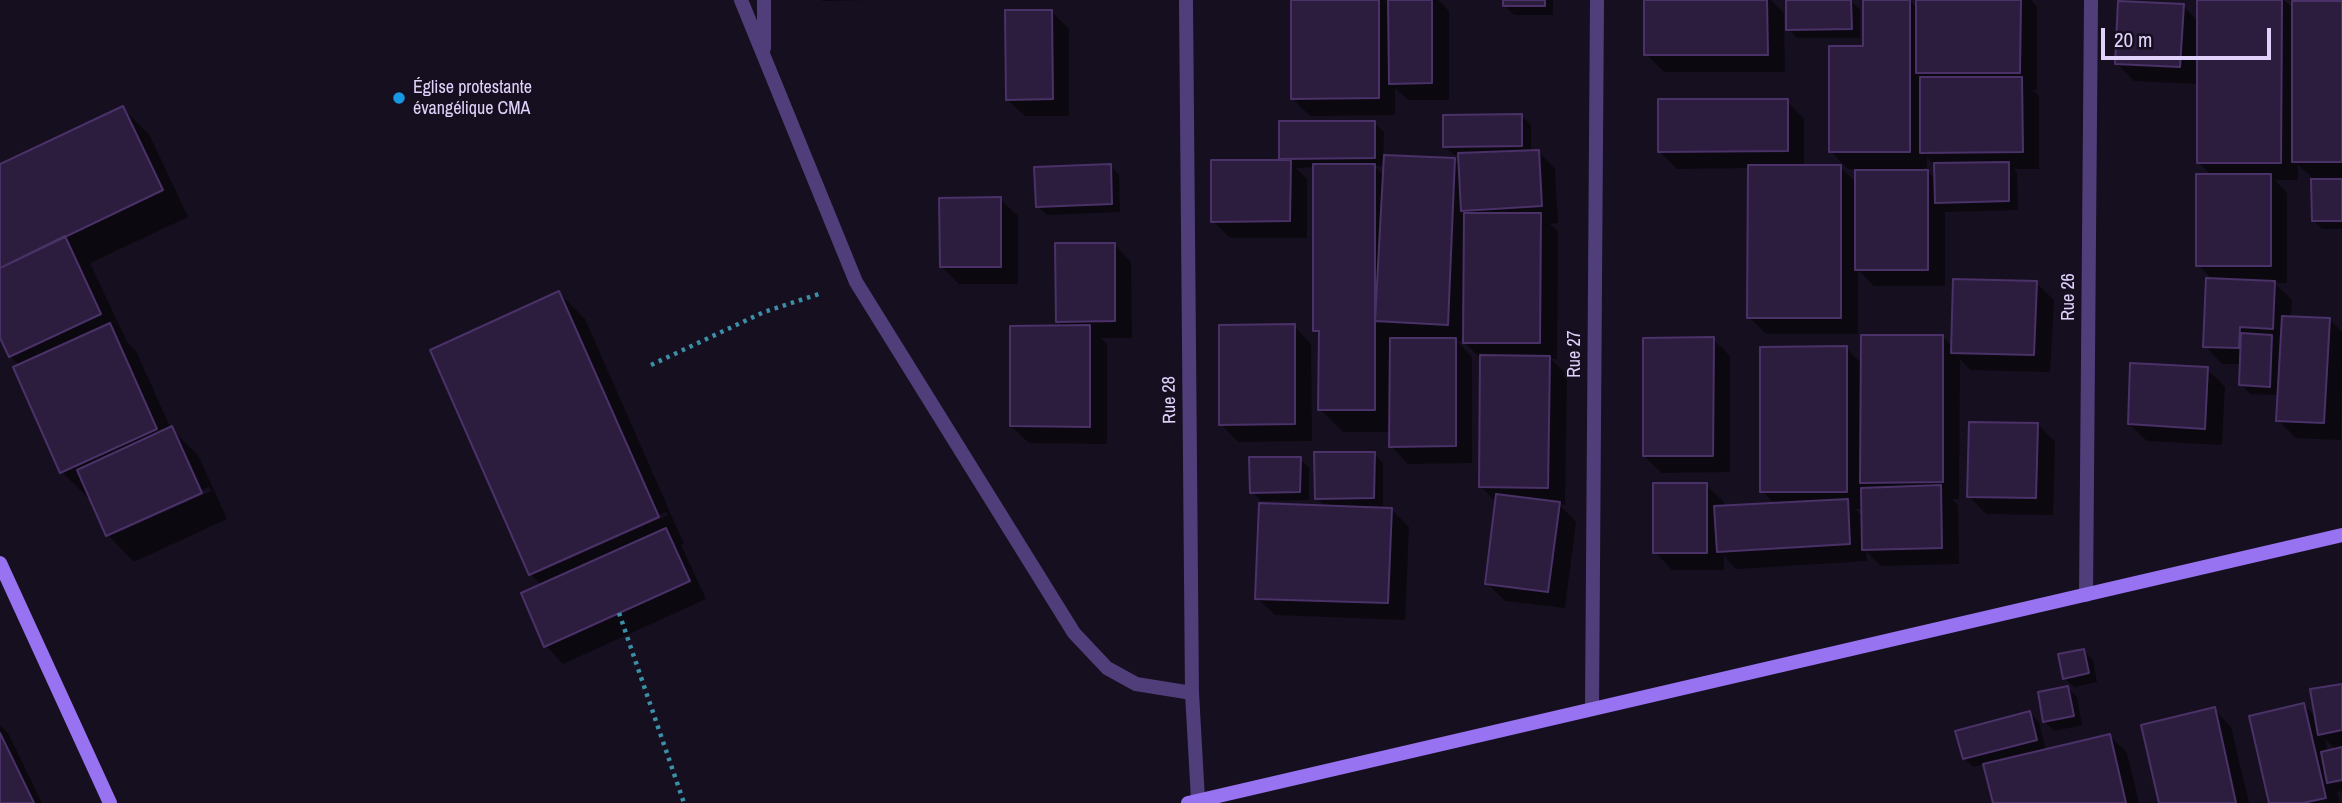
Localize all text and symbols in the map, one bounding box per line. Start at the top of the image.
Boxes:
scale bar [2104,14,2274,58]
text: 20 m [2114,25,2152,54]
place label: Église protestante évangélique CMA [413,77,532,119]
marker: Église protestante évangélique CMA [391,90,407,106]
street label: Rue 26 [2058,273,2080,321]
street label: Rue 27 [1564,330,1586,378]
street label: Rue 28 [1159,376,1181,424]

